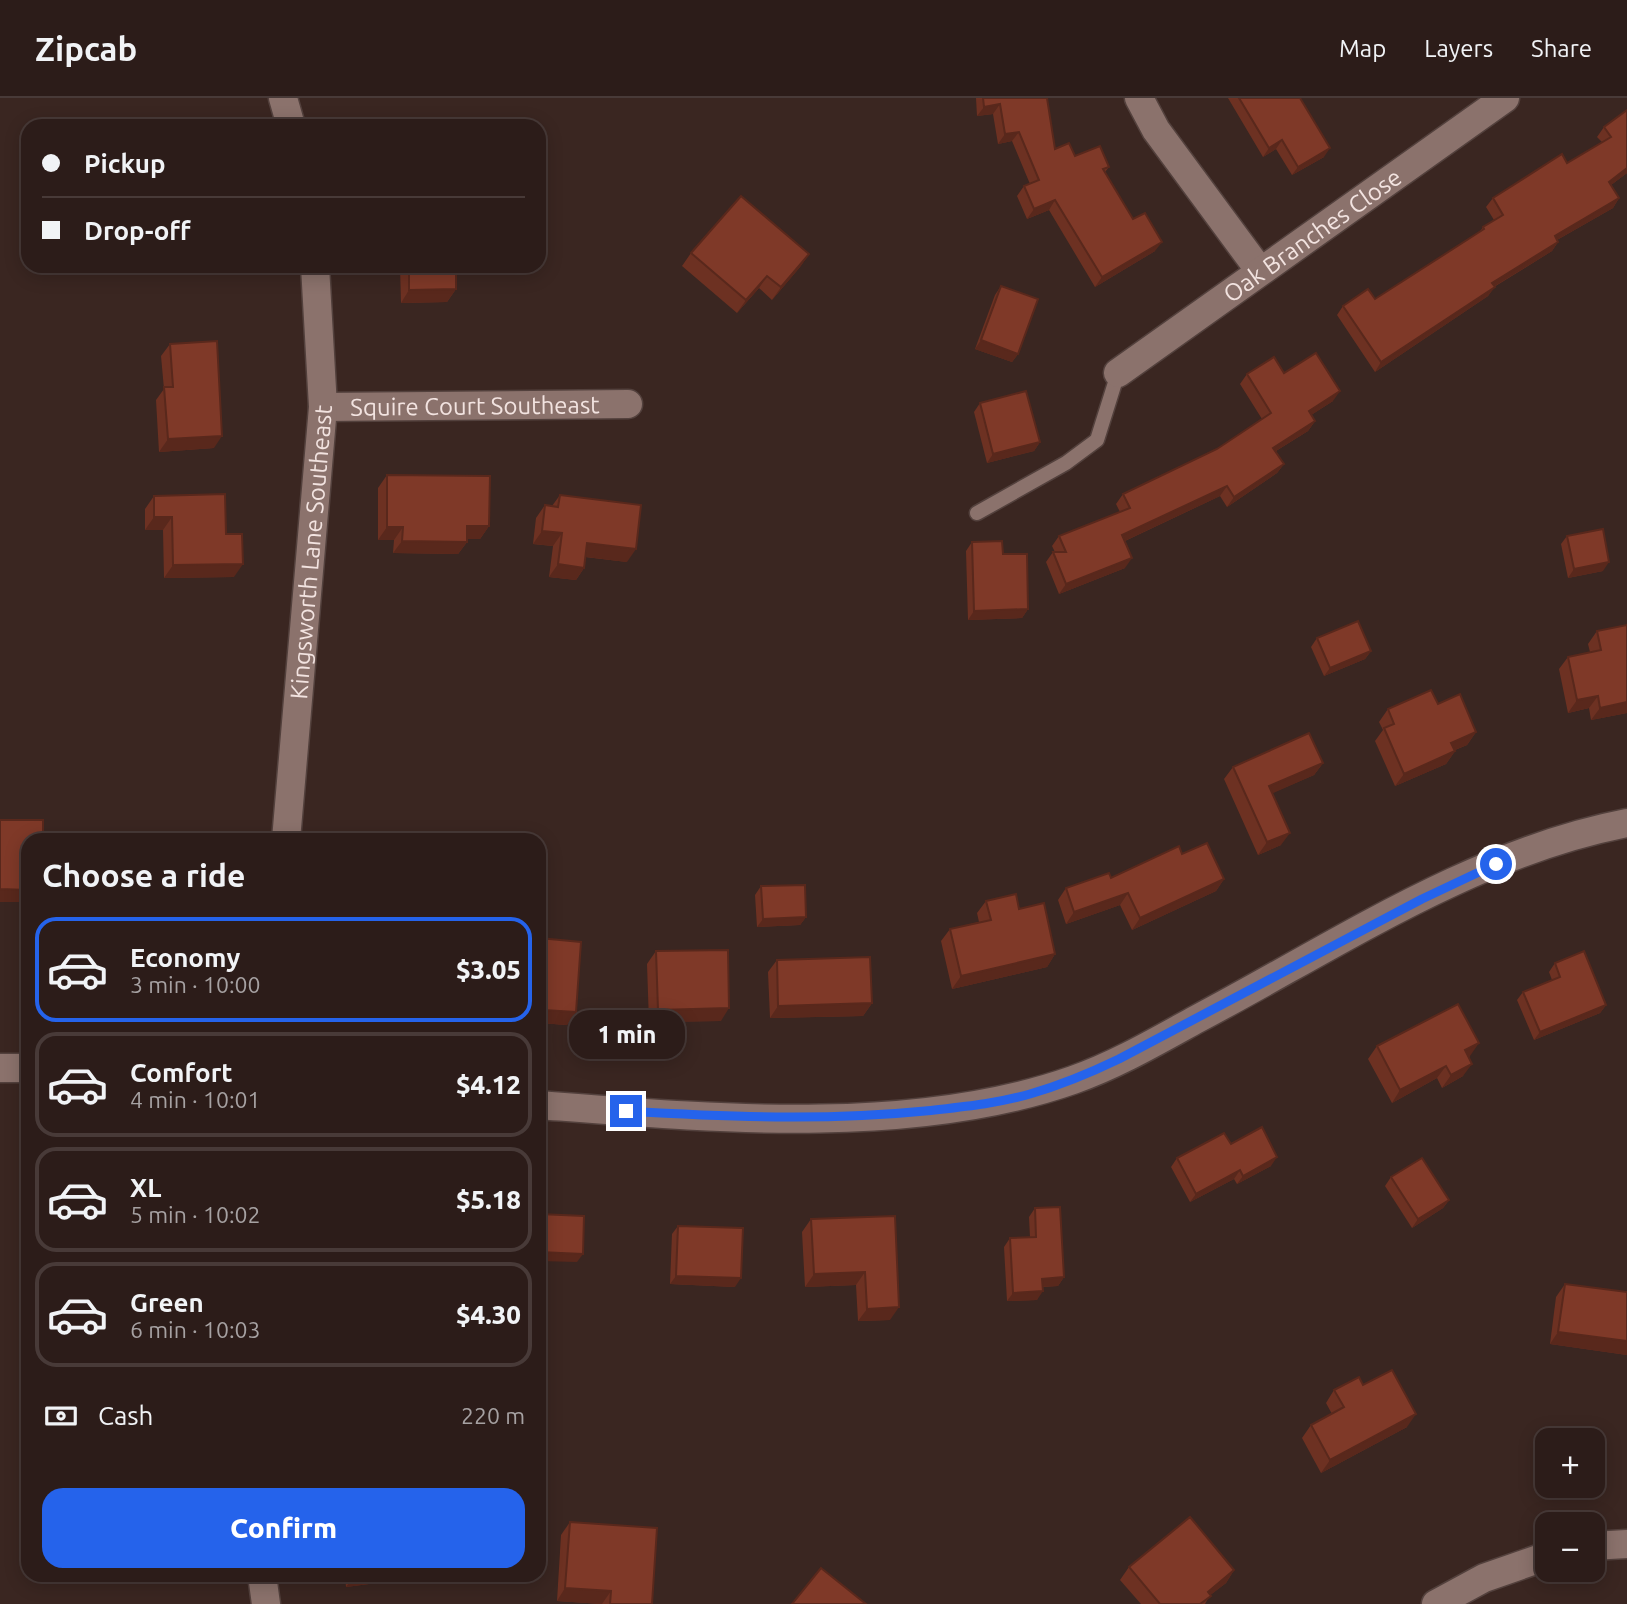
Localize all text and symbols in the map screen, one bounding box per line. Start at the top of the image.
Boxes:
text: Zipcab [35,30,137,67]
text: Map [1339,35,1386,62]
text: Layers [1424,35,1493,62]
text: Share [1531,35,1592,62]
text: Pickup [84,149,166,178]
street label: Oak Branches Close [1218,163,1406,307]
text: Drop-off [84,216,191,245]
street label: Squire Court Southeast [350,391,600,420]
street label: Kingsworth Lane Southeast [285,403,337,700]
route start [1480,848,1512,880]
text: Choose a ride [42,857,245,893]
icon: car [46,938,109,1001]
text: Economy [130,943,240,972]
text: $3.05 [456,955,521,984]
text: 3 min · 10:00 [130,972,261,997]
callout: 1 min [568,1010,684,1058]
text: 1 min [598,1022,656,1047]
icon: car [46,1053,109,1116]
text: Comfort [130,1058,233,1087]
text: $4.12 [456,1070,521,1099]
text: 4 min · 10:01 [130,1087,261,1112]
route end [610,1095,642,1127]
icon: car [46,1168,109,1231]
text: XL [130,1173,161,1202]
text: $5.18 [456,1185,521,1214]
text: 5 min · 10:02 [130,1202,261,1227]
icon: car [46,1283,109,1346]
text: Green [130,1288,204,1317]
text: $4.30 [456,1300,521,1329]
text: 6 min · 10:03 [130,1317,261,1342]
icon: cash [42,1397,80,1435]
text: Cash [98,1401,153,1430]
text: 220 m [461,1403,525,1428]
map controls [1535,1428,1605,1582]
button: + [1535,1428,1605,1498]
button: Confirm [42,1488,525,1568]
button: − [1535,1512,1605,1582]

